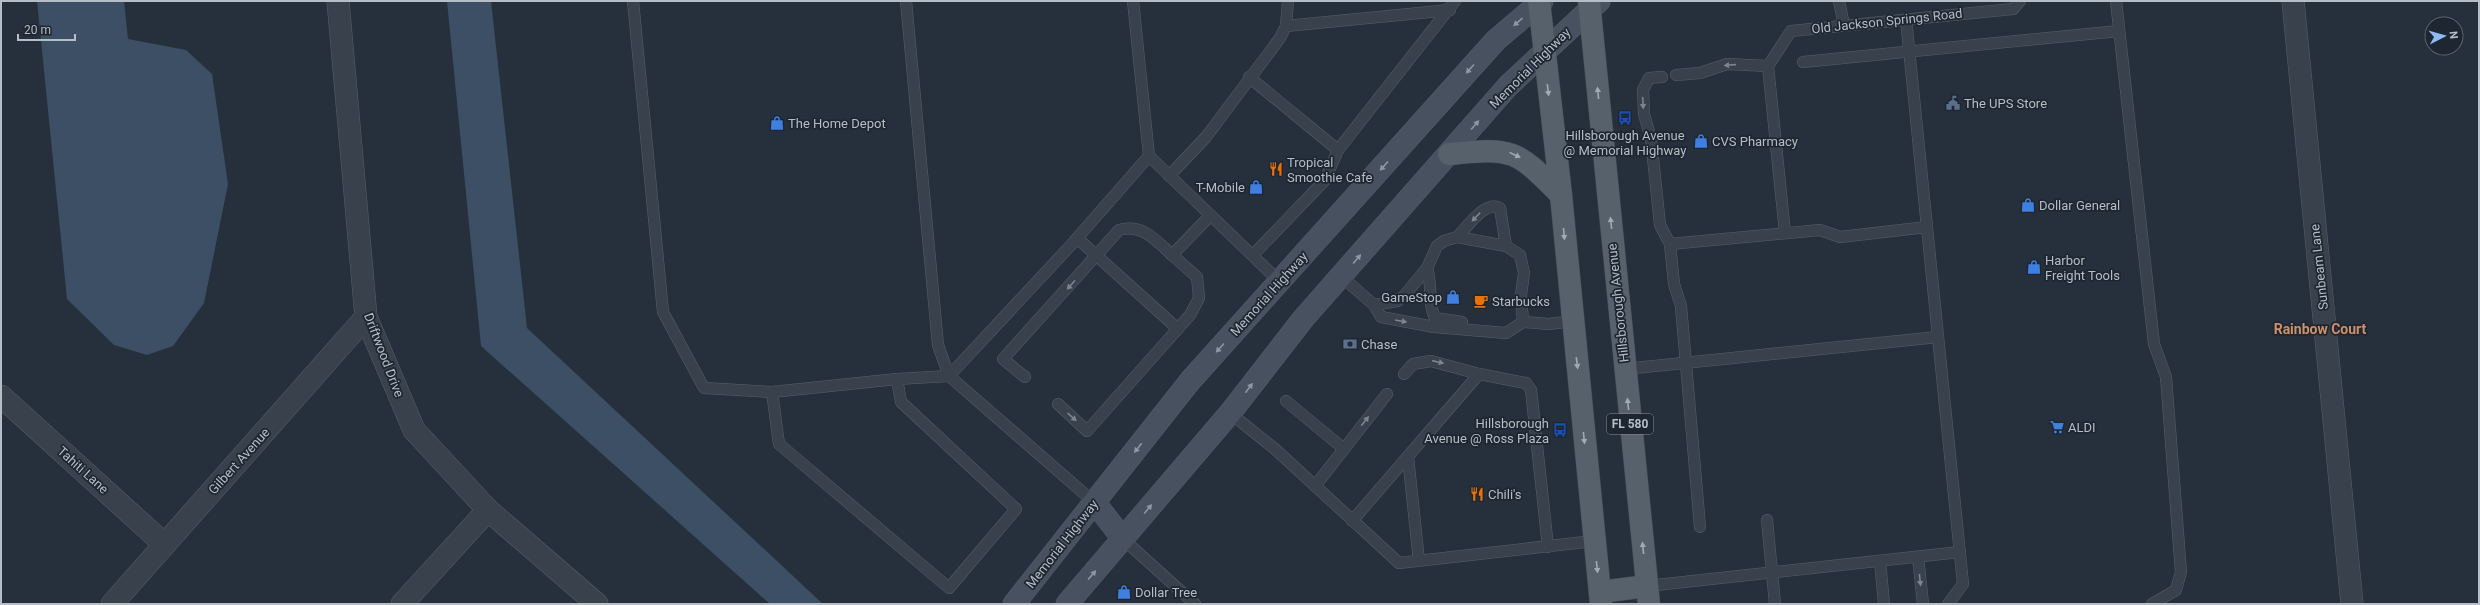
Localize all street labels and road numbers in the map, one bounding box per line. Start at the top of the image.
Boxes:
street label: Old Jackson Springs Road [1811,6,1963,36]
street label: Memorial Highway [1487,25,1573,111]
street label: Sunbeam Lane [2307,223,2331,311]
street label: Hillsborough Avenue [1604,243,1632,363]
street label: Memorial Highway [1227,249,1311,339]
street label: Driftwood Drive [361,311,407,399]
road number: FL 580 [1607,414,1653,434]
street label: Gilbert Avenue [205,425,273,497]
street label: Tahiti Lane [54,443,112,497]
street label: Memorial Highway [1023,497,1101,591]

